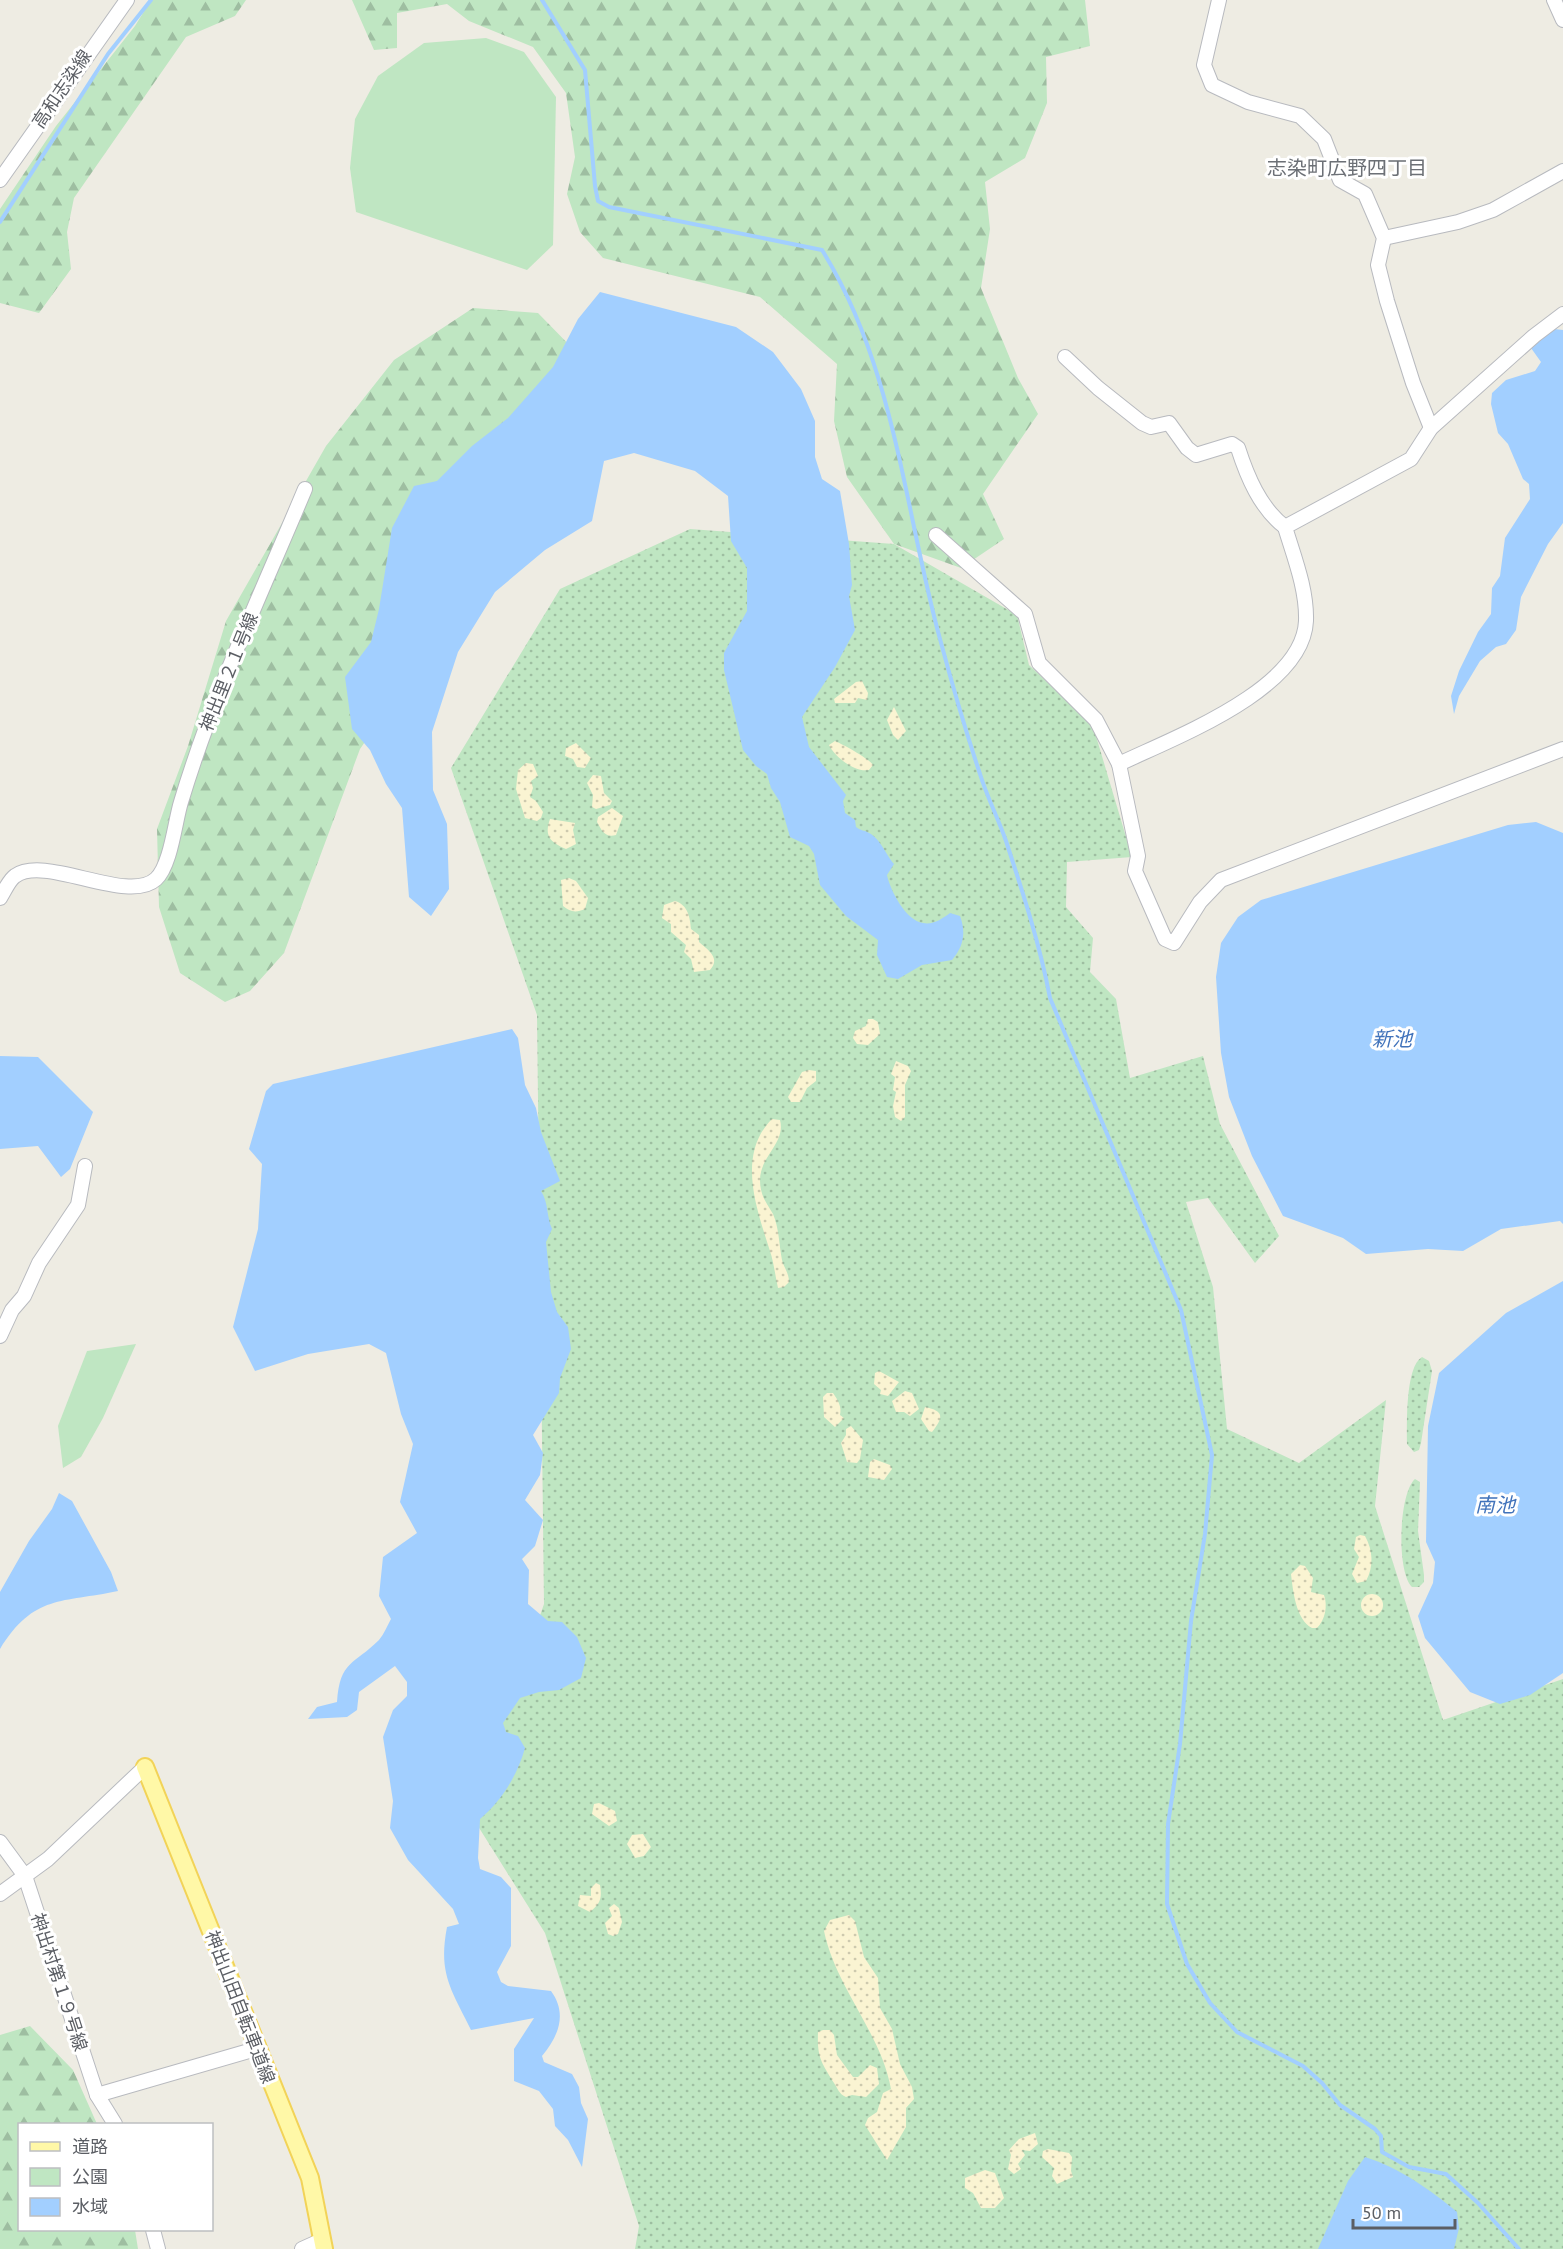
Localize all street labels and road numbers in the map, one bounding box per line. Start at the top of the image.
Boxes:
street label: 高和志染線 [27,45,96,132]
street label: 神出里２１号線 [194,609,263,735]
street label: 神出村第１９号線 [26,1910,93,2054]
street label: 神出山田自転車道線 [201,1927,280,2087]

